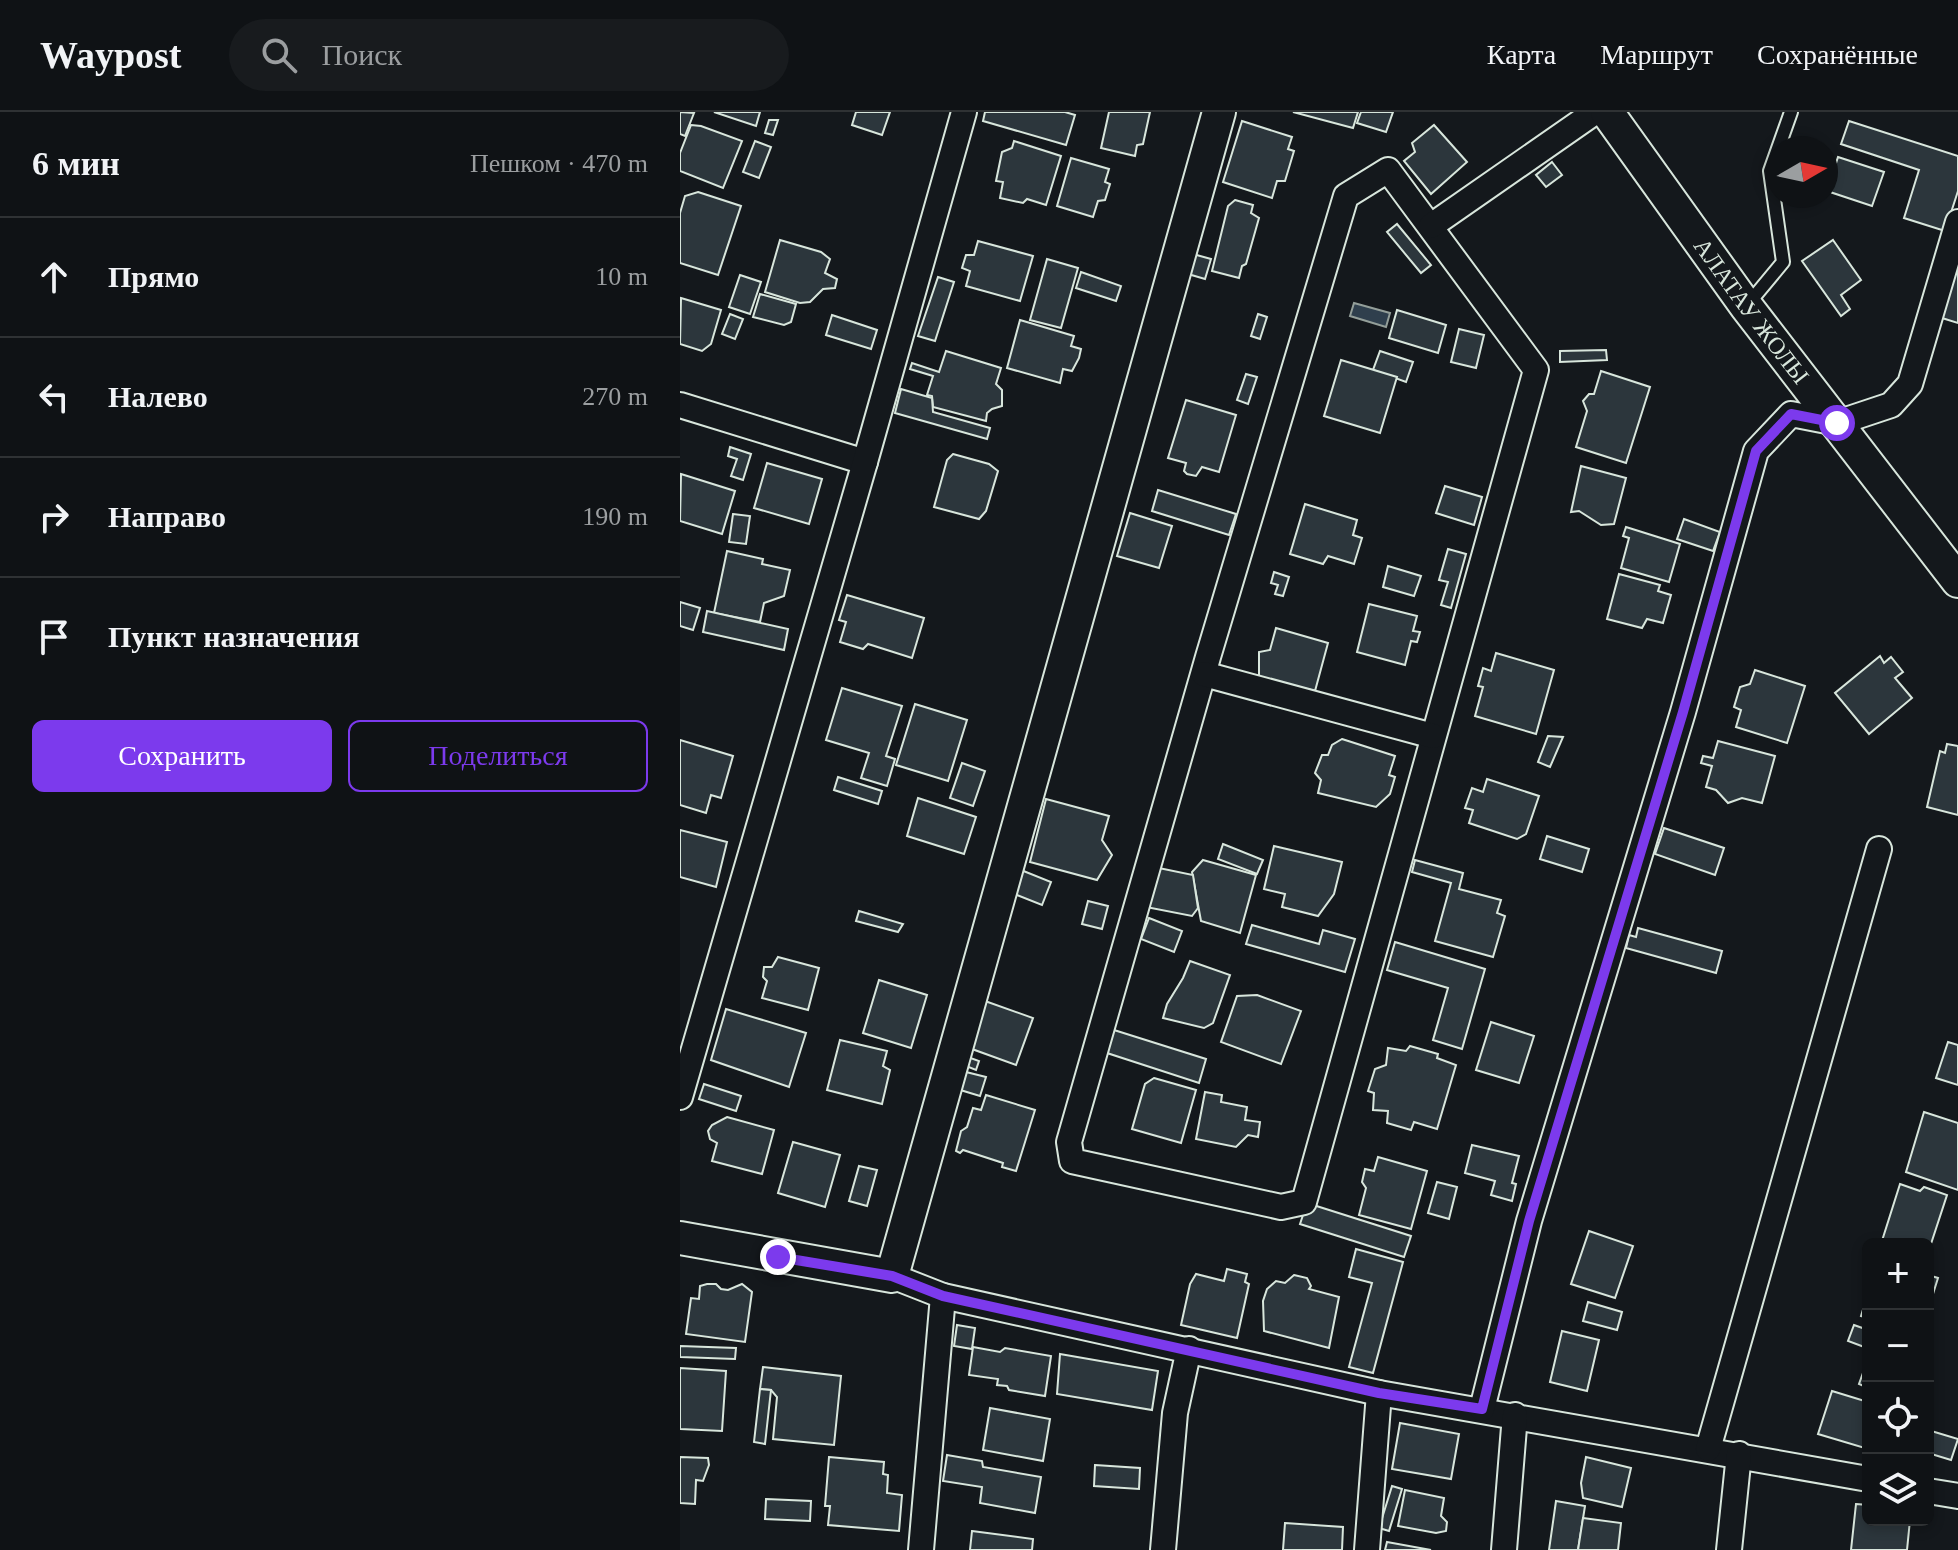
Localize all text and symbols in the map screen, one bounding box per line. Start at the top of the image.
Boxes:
search box [229,19,789,91]
icon: search [257,33,301,77]
text: Waypost [40,34,181,76]
text: Поиск [321,38,402,71]
text: Карта [1487,39,1556,70]
text: Маршрут [1600,39,1713,70]
text: Сохранённые [1757,39,1918,70]
north arrow [1766,136,1838,208]
text: 6 мин [32,145,120,182]
text: Пешком · 470 m [470,149,648,178]
street label: АЛАТАУ ЖОЛЫ [1689,233,1814,389]
icon: ahead [32,255,76,299]
text: Прямо [108,260,199,293]
text: 10 m [595,262,648,291]
icon: left [32,375,76,419]
text: Налево [108,380,208,413]
text: 270 m [582,382,648,411]
route start [1819,405,1855,441]
icon: right [32,495,76,539]
text: Направо [108,500,226,533]
text: 190 m [582,502,648,531]
icon: arrive [32,615,76,659]
text: Пункт назначения [108,620,360,653]
button: Сохранить [32,720,332,792]
button: Поделиться [348,720,648,792]
map controls [1862,1238,1934,1526]
button: + [1862,1238,1934,1310]
route end [760,1239,796,1275]
button: − [1862,1310,1934,1382]
button: locate [1862,1382,1934,1454]
button: layers [1862,1454,1934,1526]

